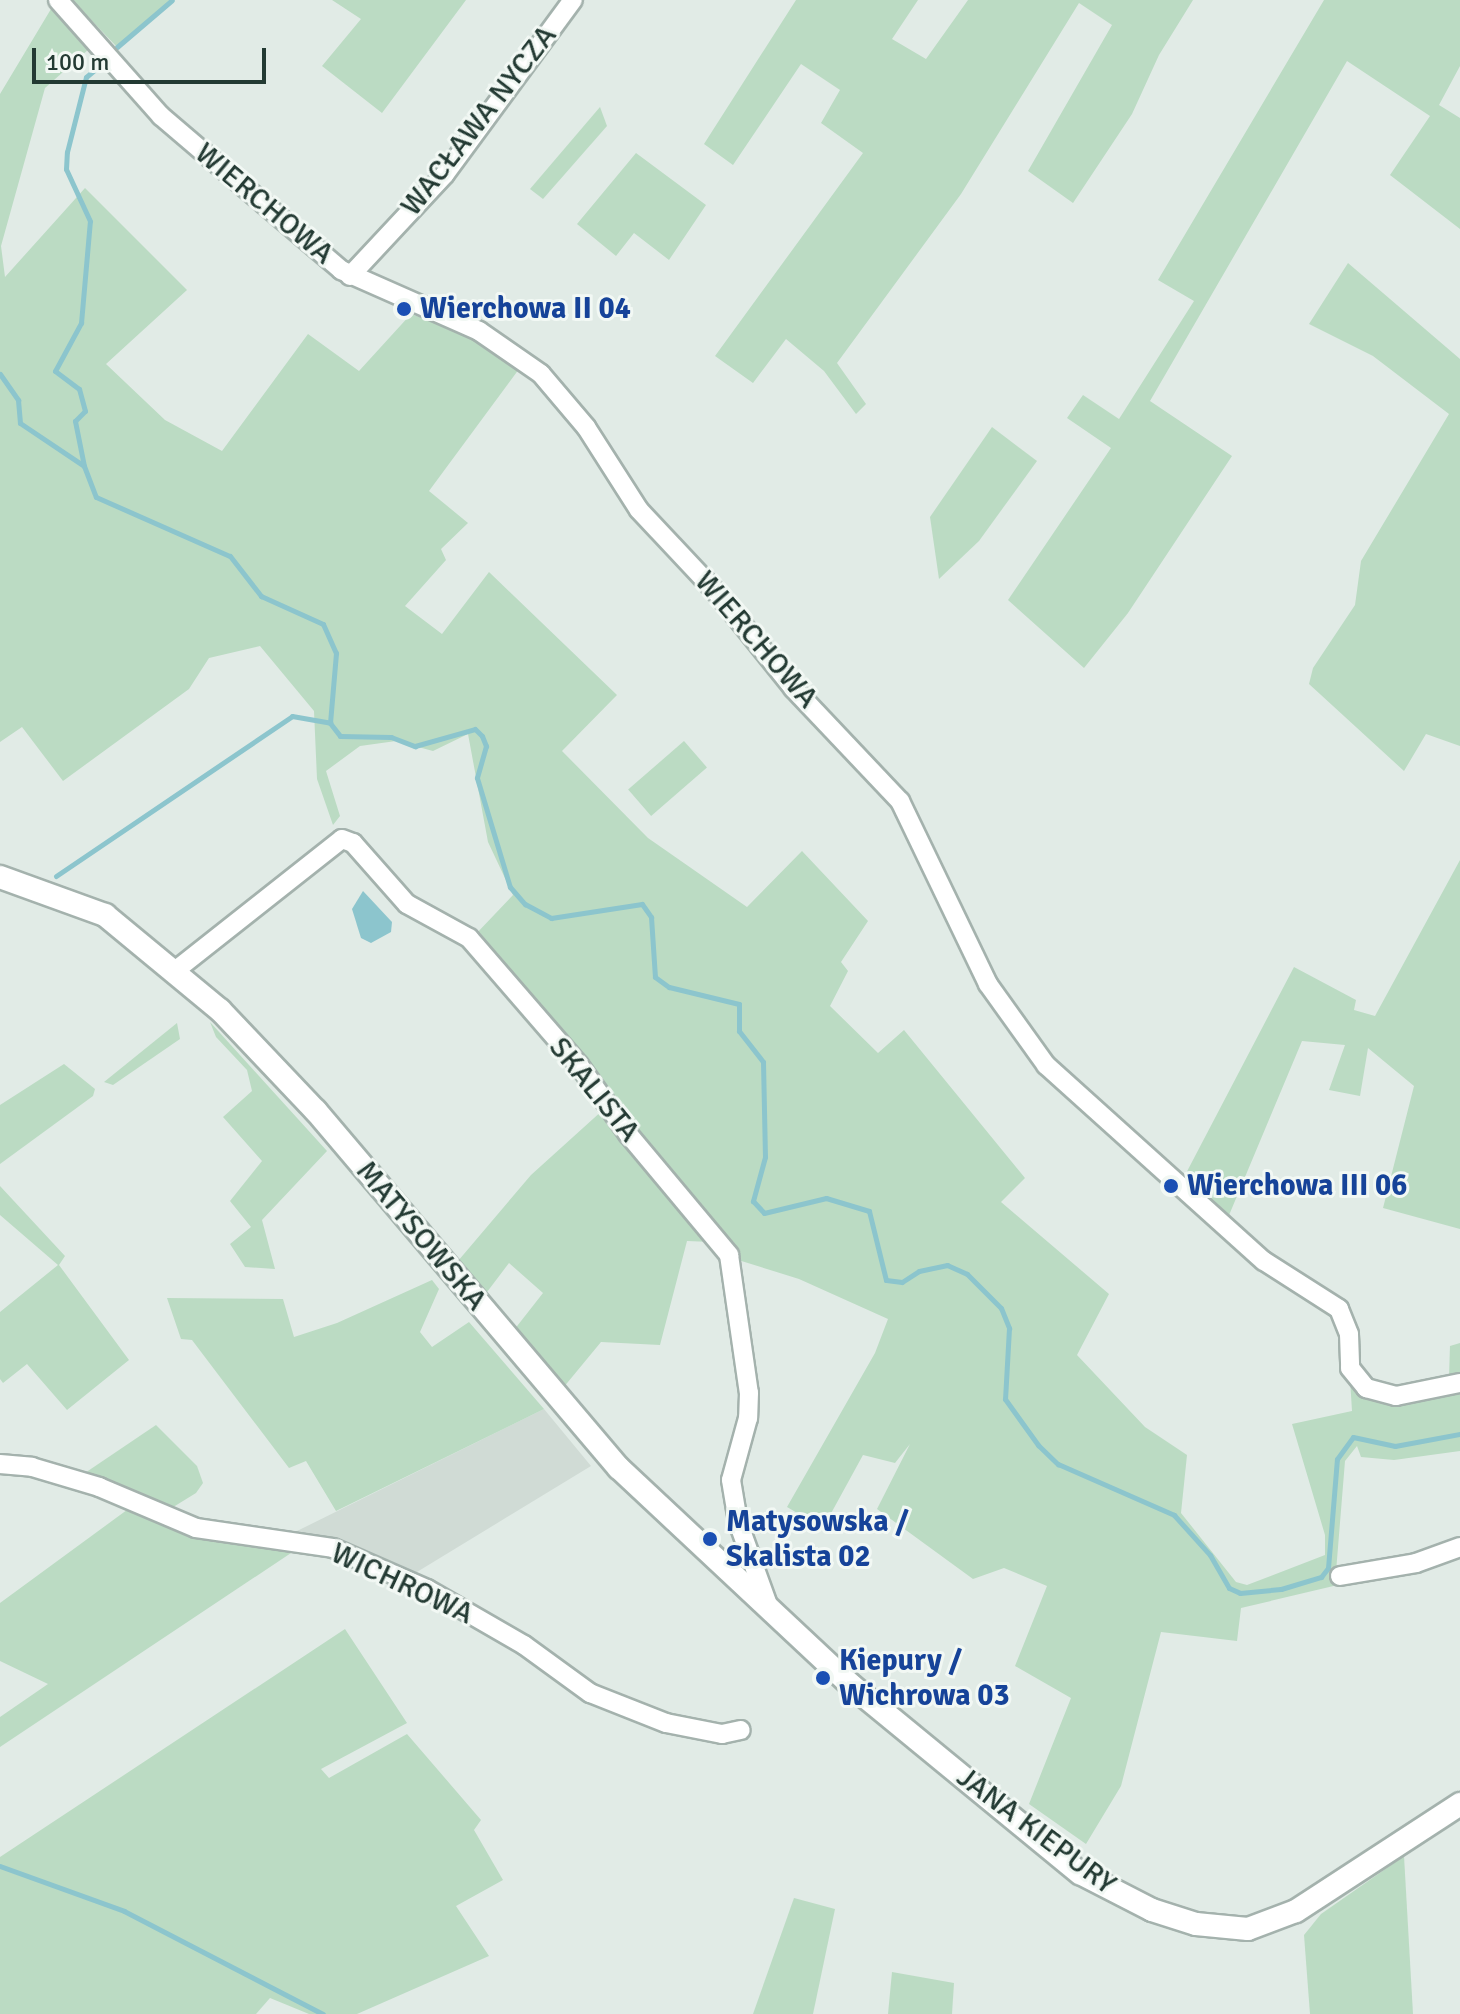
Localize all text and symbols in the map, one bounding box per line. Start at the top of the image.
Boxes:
street label: WACŁAWA NYCZA [393,19,565,223]
scale bar [36,32,270,82]
text: 100 m [46,47,109,77]
street label: WIERCHOWA [187,136,341,272]
place label: Wierchowa II 04 [420,291,631,327]
marker: Wierchowa II 04 [395,300,413,318]
street label: WIERCHOWA [687,564,825,716]
street label: SKALISTA [541,1030,647,1150]
street label: MATYSOWSKA [348,1154,494,1318]
place label: Wierchowa III 06 [1187,1168,1407,1204]
marker: Wierchowa III 06 [1162,1177,1180,1195]
place label: Matysowska / Skalista 02 [726,1504,909,1574]
marker: Matysowska / Skalista 02 [701,1530,719,1548]
street label: WICHROWA [325,1535,479,1633]
place label: Kiepury / Wichrowa 03 [839,1643,1010,1714]
marker: Kiepury / Wichrowa 03 [814,1669,832,1687]
street label: JANA KIEPURY [949,1760,1123,1902]

